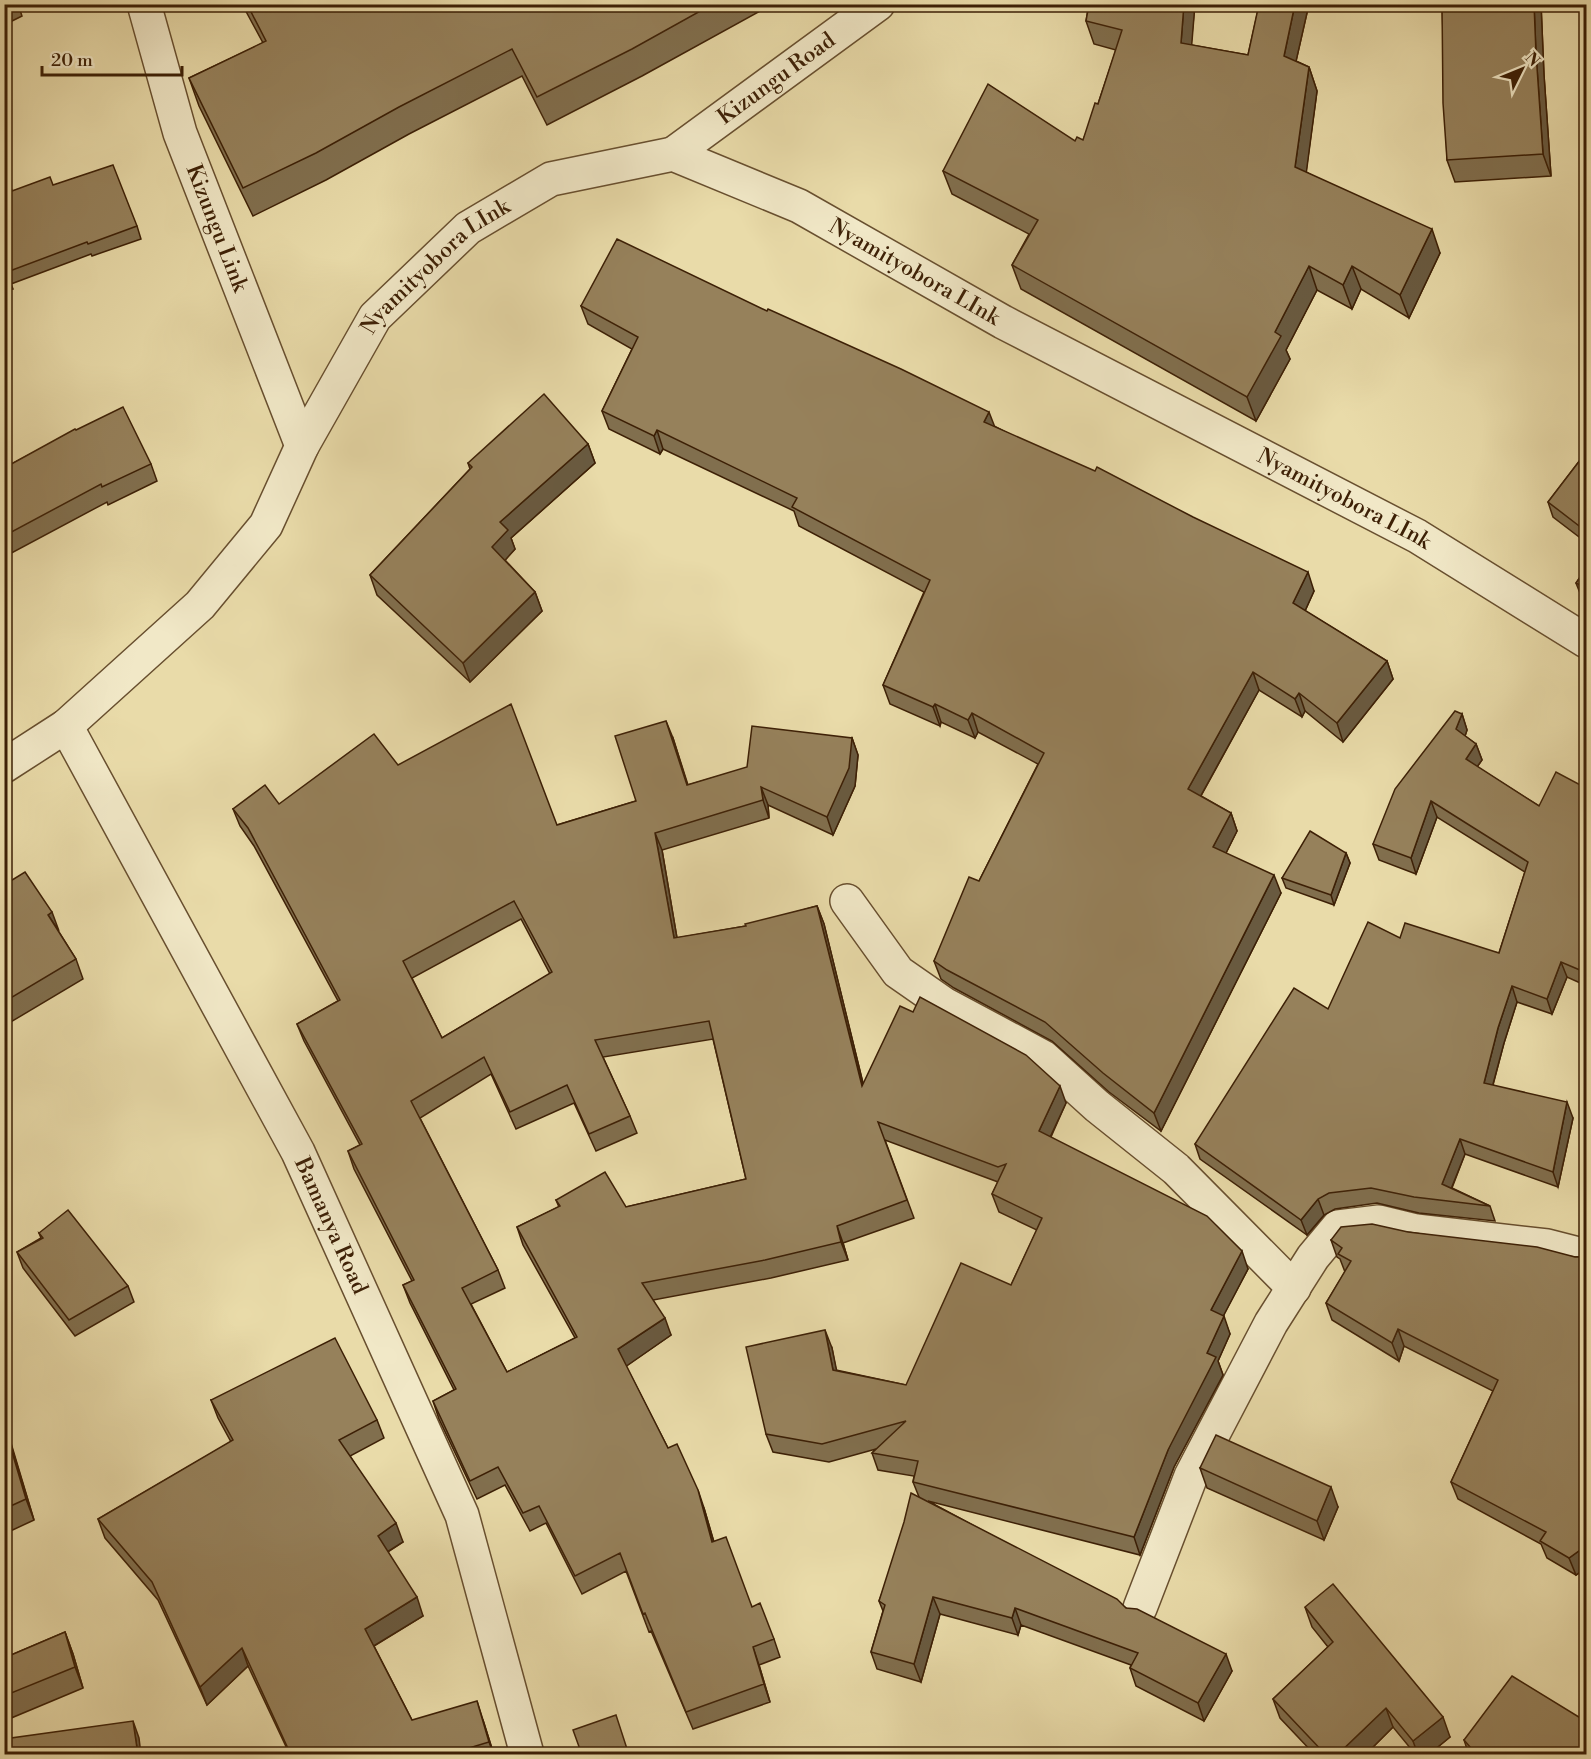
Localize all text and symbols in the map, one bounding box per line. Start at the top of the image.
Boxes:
street label: Kizungu Road [712,26,841,130]
scale bar [42,39,182,77]
north arrow [1492,39,1552,99]
text: N [1521,48,1544,71]
text: 20 m [51,49,93,72]
street label: Kizungu Link [180,161,255,297]
street label: Nyamityobora LInk [355,192,516,339]
street label: Nyamityobora LInk [824,212,1006,332]
street label: Nyamityobora LInk [1253,442,1438,556]
street label: Bamanya Road [288,1152,374,1299]

